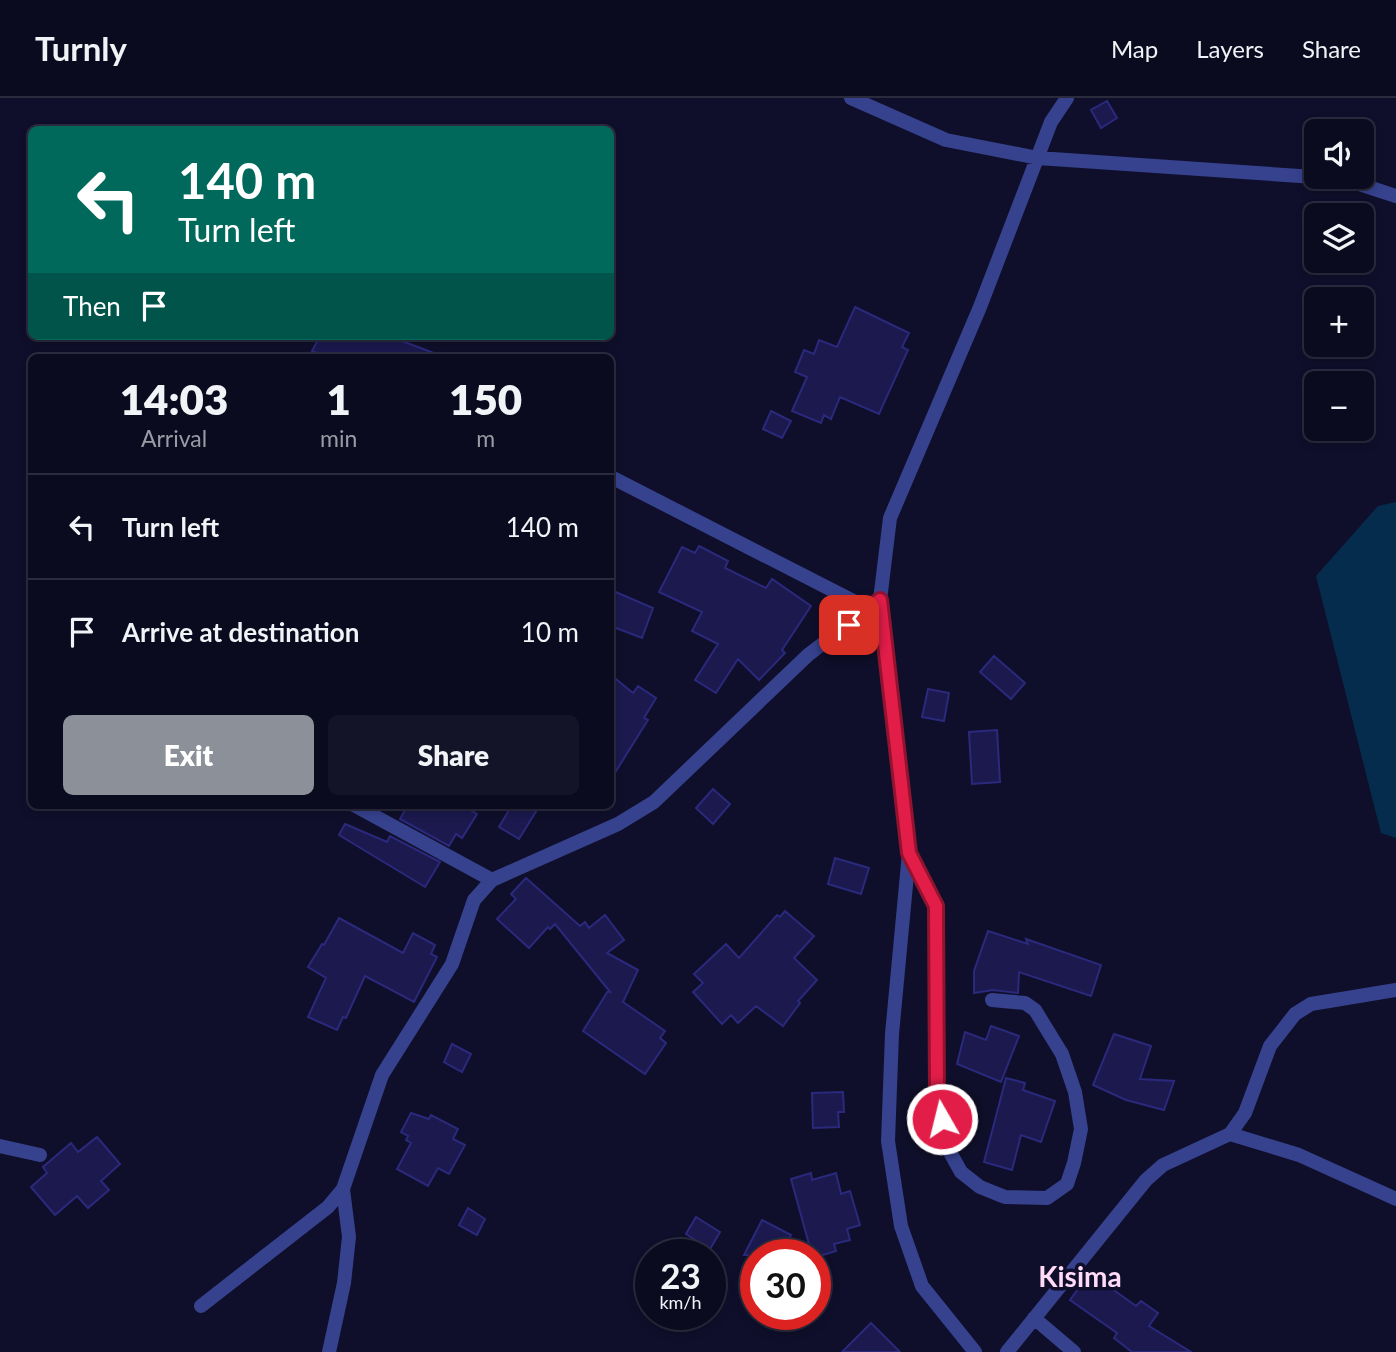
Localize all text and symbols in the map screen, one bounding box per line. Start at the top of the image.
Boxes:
text: Turnly [35,28,127,68]
text: Map [1111,34,1158,63]
text: Layers [1196,34,1264,63]
text: Share [1302,34,1361,63]
map controls [1304,119,1374,441]
button: sound [1304,119,1374,189]
text: 140 m [178,151,316,209]
icon: left [63,154,154,245]
button: layers [1304,203,1374,273]
text: Turn left [178,210,295,249]
icon: arrive [135,287,173,325]
button: + [1304,287,1374,357]
text: Then [63,290,121,322]
button: − [1304,371,1374,441]
text: 14:03 [120,374,228,424]
text: 1 [327,374,351,424]
text: 150 [449,374,522,424]
text: Arrival [141,424,207,452]
text: min [320,424,357,452]
text: m [476,424,495,452]
icon: left [63,508,101,546]
text: Turn left [122,511,219,543]
text: 140 m [506,511,579,543]
pin [819,595,879,655]
icon: arrive [830,606,868,644]
icon: arrive [63,613,101,651]
text: Arrive at destination [122,616,359,648]
text: 10 m [521,616,579,648]
button: Exit [63,715,314,795]
button: Share [328,715,579,795]
position arrow [905,1082,979,1156]
speed limit sign: 30 [740,1239,831,1330]
text: 23 [660,1254,701,1296]
district label: Kisima [1038,1259,1122,1293]
text: km/h [659,1291,702,1313]

